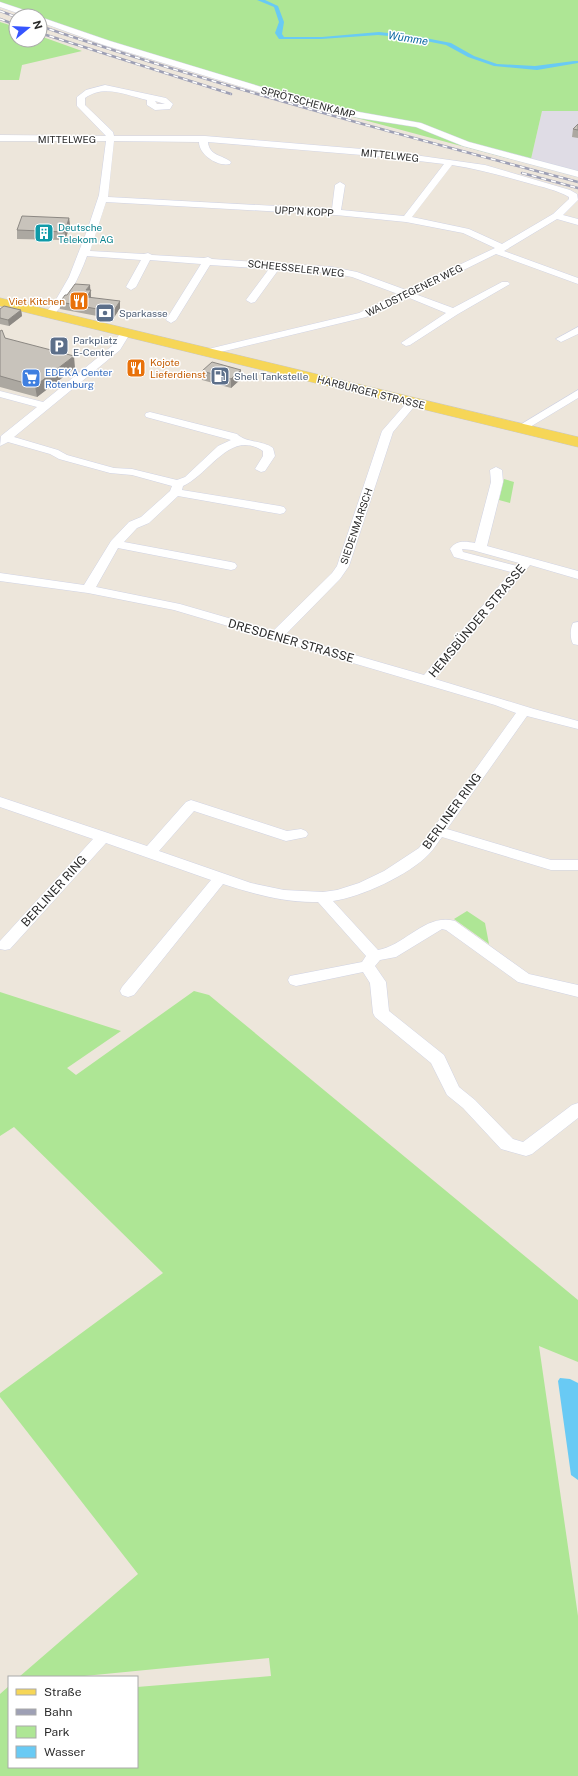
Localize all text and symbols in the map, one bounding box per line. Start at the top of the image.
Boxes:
north arrow [8,8,48,48]
text: N [30,19,45,31]
water label: Wümme [387,29,429,47]
street label: SPRÖTSCHENKAMP [259,84,357,121]
street label: MITTELWEG [38,133,96,145]
street label: MITTELWEG [360,146,420,164]
street label: UPP'N KOPP [274,203,334,219]
place label: Deutsche Telekom AG [58,221,114,245]
building icon: Deutsche Telekom AG [33,222,55,244]
street label: SCHEESSELER WEG [247,257,345,279]
street label: WALDSTEGENER WEG [364,261,464,319]
restaurant icon: Viet Kitchen [68,290,90,312]
place label: Viet Kitchen [8,295,65,307]
bank icon: Sparkasse [94,302,116,324]
place label: Sparkasse [119,307,168,319]
place label: Parkplatz E-Center [73,334,117,358]
parking icon: Parkplatz E-Center [48,335,70,357]
place label: Kojote Lieferdienst [150,356,206,380]
restaurant icon: Kojote Lieferdienst [125,357,147,379]
fuel station icon: Shell Tankstelle [209,365,231,387]
place label: EDEKA Center Rotenburg [45,366,112,390]
supermarket icon: EDEKA Center Rotenburg [20,367,42,389]
place label: Shell Tankstelle [234,370,309,382]
street label: HARBURGER STRASSE [316,373,426,411]
street label: SIEDENMARSCH [337,486,375,566]
street label: HEMSBÜNDER STRASSE [426,562,528,680]
street label: DRESDENER STRASSE [226,616,356,666]
street label: BERLINER RING [420,770,484,852]
street label: BERLINER RING [18,852,90,930]
legend [8,1676,138,1768]
text: Straße [44,1685,82,1699]
text: Bahn [44,1705,73,1719]
text: Park [44,1725,70,1739]
text: Wasser [44,1745,85,1759]

